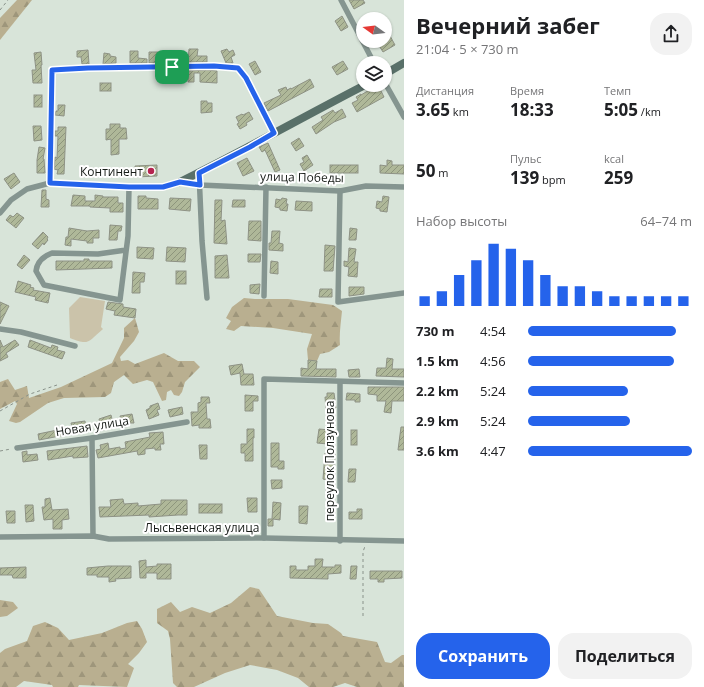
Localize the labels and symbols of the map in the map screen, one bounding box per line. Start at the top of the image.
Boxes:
north arrow [356,12,392,48]
pin [155,50,189,84]
place label: Континент [80,163,143,180]
marker: Континент [146,166,156,176]
street label: улица Победы [260,168,344,186]
street label: переулок Ползунова [321,401,338,521]
street label: Новая улица [54,412,130,440]
street label: Лысьвенская улица [145,519,259,536]

